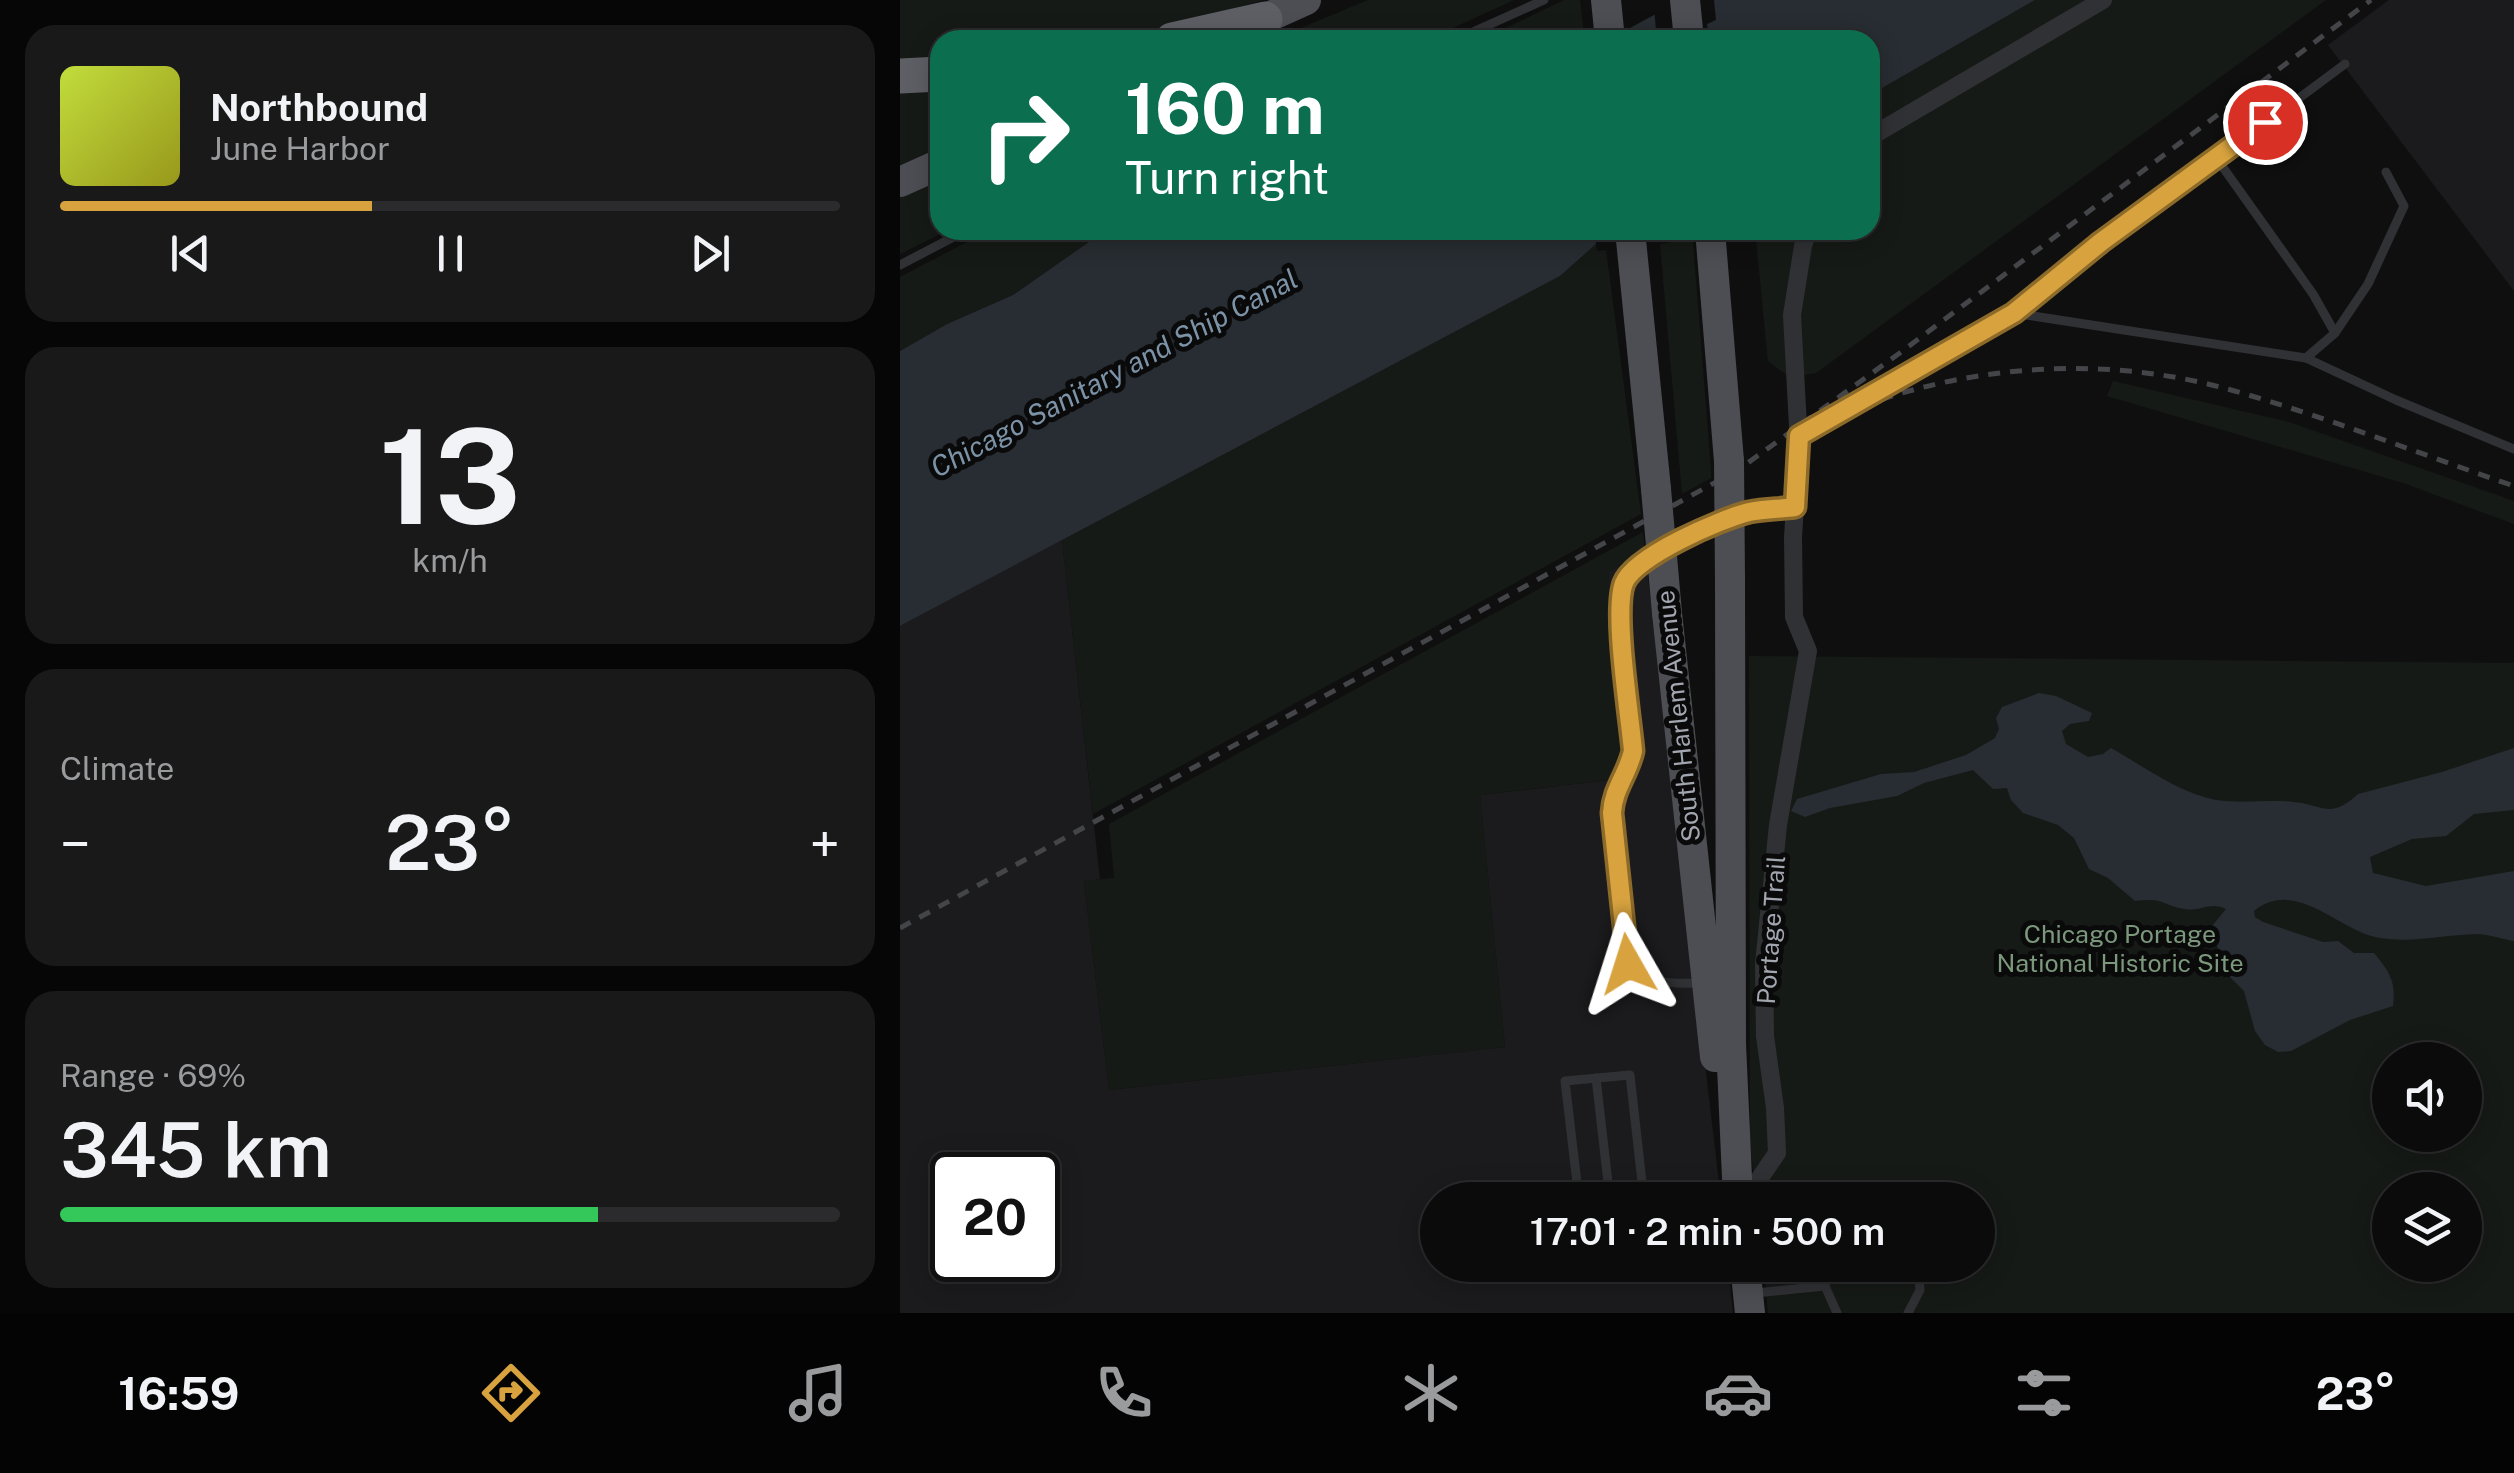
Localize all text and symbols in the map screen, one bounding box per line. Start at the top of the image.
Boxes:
text: 160 m [1125,67,1325,150]
icon: right [960,70,1090,200]
pin [2223,80,2308,165]
text: Northbound [210,85,428,130]
icon: arrive [2238,95,2293,150]
text: June Harbor [210,130,390,167]
text: Turn right [1125,151,1329,204]
icon: previous [163,226,218,281]
icon: pause [423,226,478,281]
icon: next [683,226,738,281]
water label: Chicago Sanitary and Ship Canal [925,261,1303,484]
text: 13 [379,401,521,553]
text: km/h [412,542,488,579]
street label: South Harlem Avenue [1650,589,1706,843]
text: Climate [60,750,174,787]
text: 23° [385,799,515,887]
text: − [60,812,91,876]
text: + [809,812,840,876]
street label: Portage Trail [1751,855,1791,1005]
position arrow [1576,912,1680,1016]
park label: Chicago Portage National Historic Site [1996,919,2244,978]
map controls [2372,1042,2482,1282]
button: sound [2372,1042,2482,1152]
text: Range · 69% [60,1057,246,1094]
text: 345 km [60,1106,332,1194]
speed limit sign: 20 [930,1152,1060,1282]
button: layers [2372,1172,2482,1282]
text: 17:01 · 2 min · 500 m [1530,1209,1885,1254]
icon: directions [476,1358,546,1428]
icon: music [783,1358,853,1428]
icon: phone [1089,1358,1159,1428]
icon: climate [1396,1358,1466,1428]
icon: car [1703,1358,1773,1428]
icon: filters [2009,1358,2079,1428]
text: 16:59 [118,1367,239,1420]
text: 23° [2316,1367,2396,1420]

